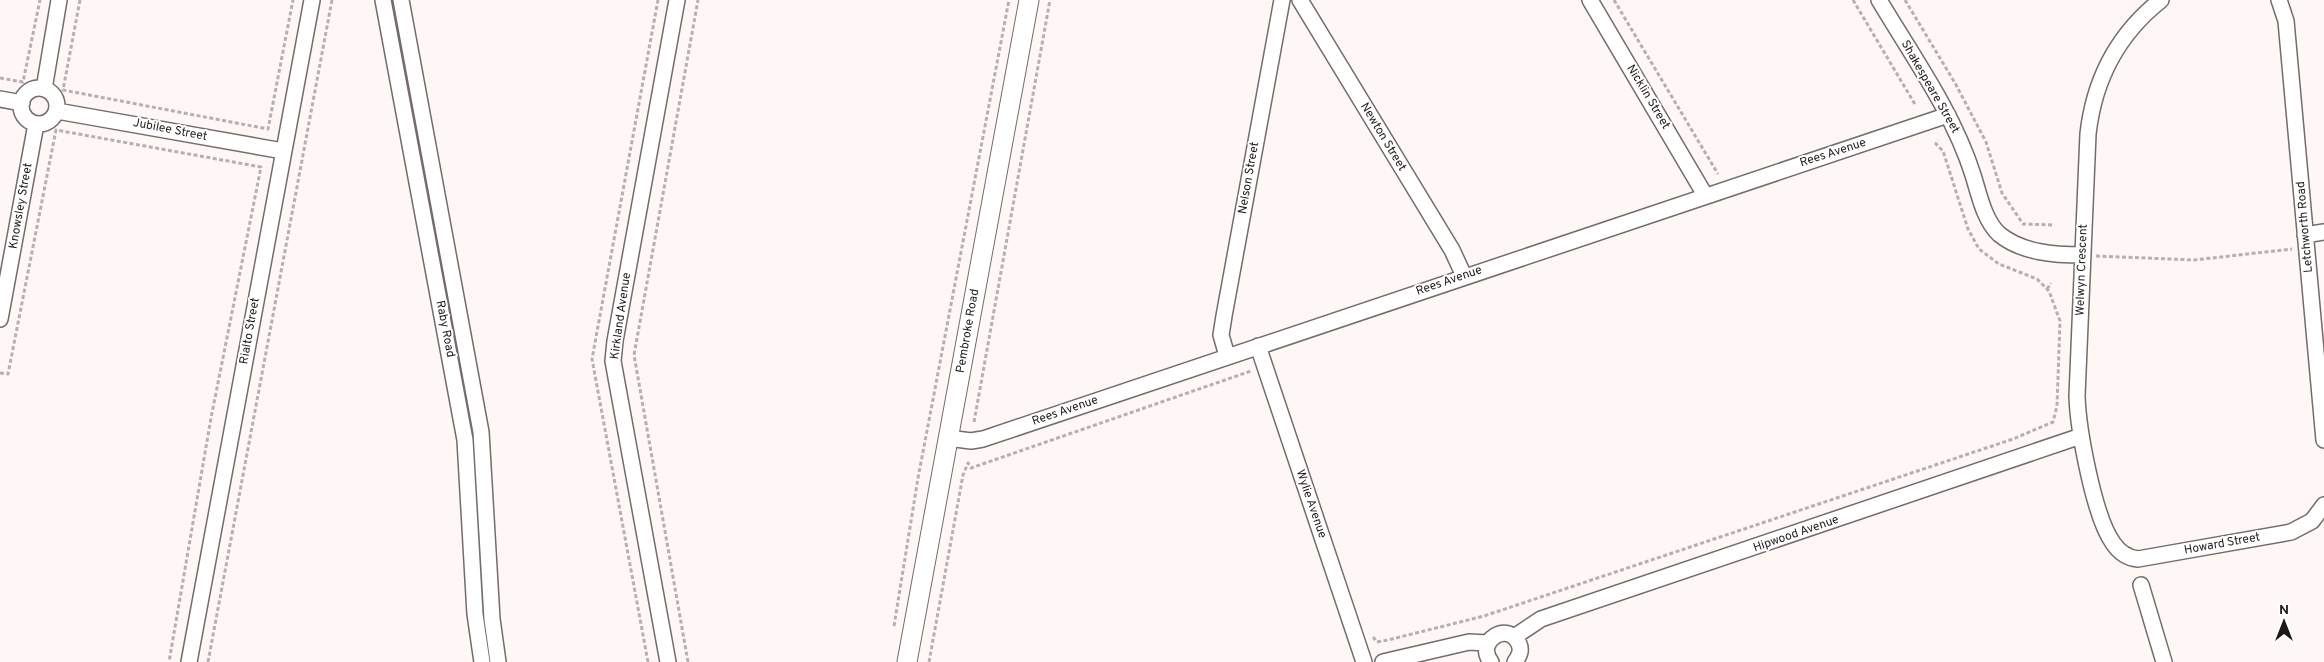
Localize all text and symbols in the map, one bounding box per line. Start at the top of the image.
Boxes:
street label: Shakespeare Street [1897,38,1963,136]
street label: Nicklin Street [1622,62,1674,132]
street label: Newton Street [1356,100,1410,174]
street label: Jubilee Street [132,115,208,145]
street label: Rees Avenue [1798,135,1868,171]
street label: Nelson Street [1235,141,1263,215]
street label: Knowsley Street [6,162,36,250]
street label: Letchworth Road [2293,181,2317,273]
street label: Welwyn Crescent [2072,224,2092,316]
street label: Rees Avenue [1414,262,1484,300]
street label: Kirkland Avenue [607,271,635,361]
street label: Pembroke Road [953,288,983,374]
street label: Rialto Street [236,296,264,366]
street label: Raby Road [432,299,458,359]
street label: Rees Avenue [1030,392,1100,430]
street label: Wylie Avenue [1292,468,1330,540]
street label: Hipwood Avenue [1751,512,1841,556]
street label: Howard Street [2183,529,2261,559]
north arrow [2259,597,2309,647]
text: N [2279,602,2289,619]

